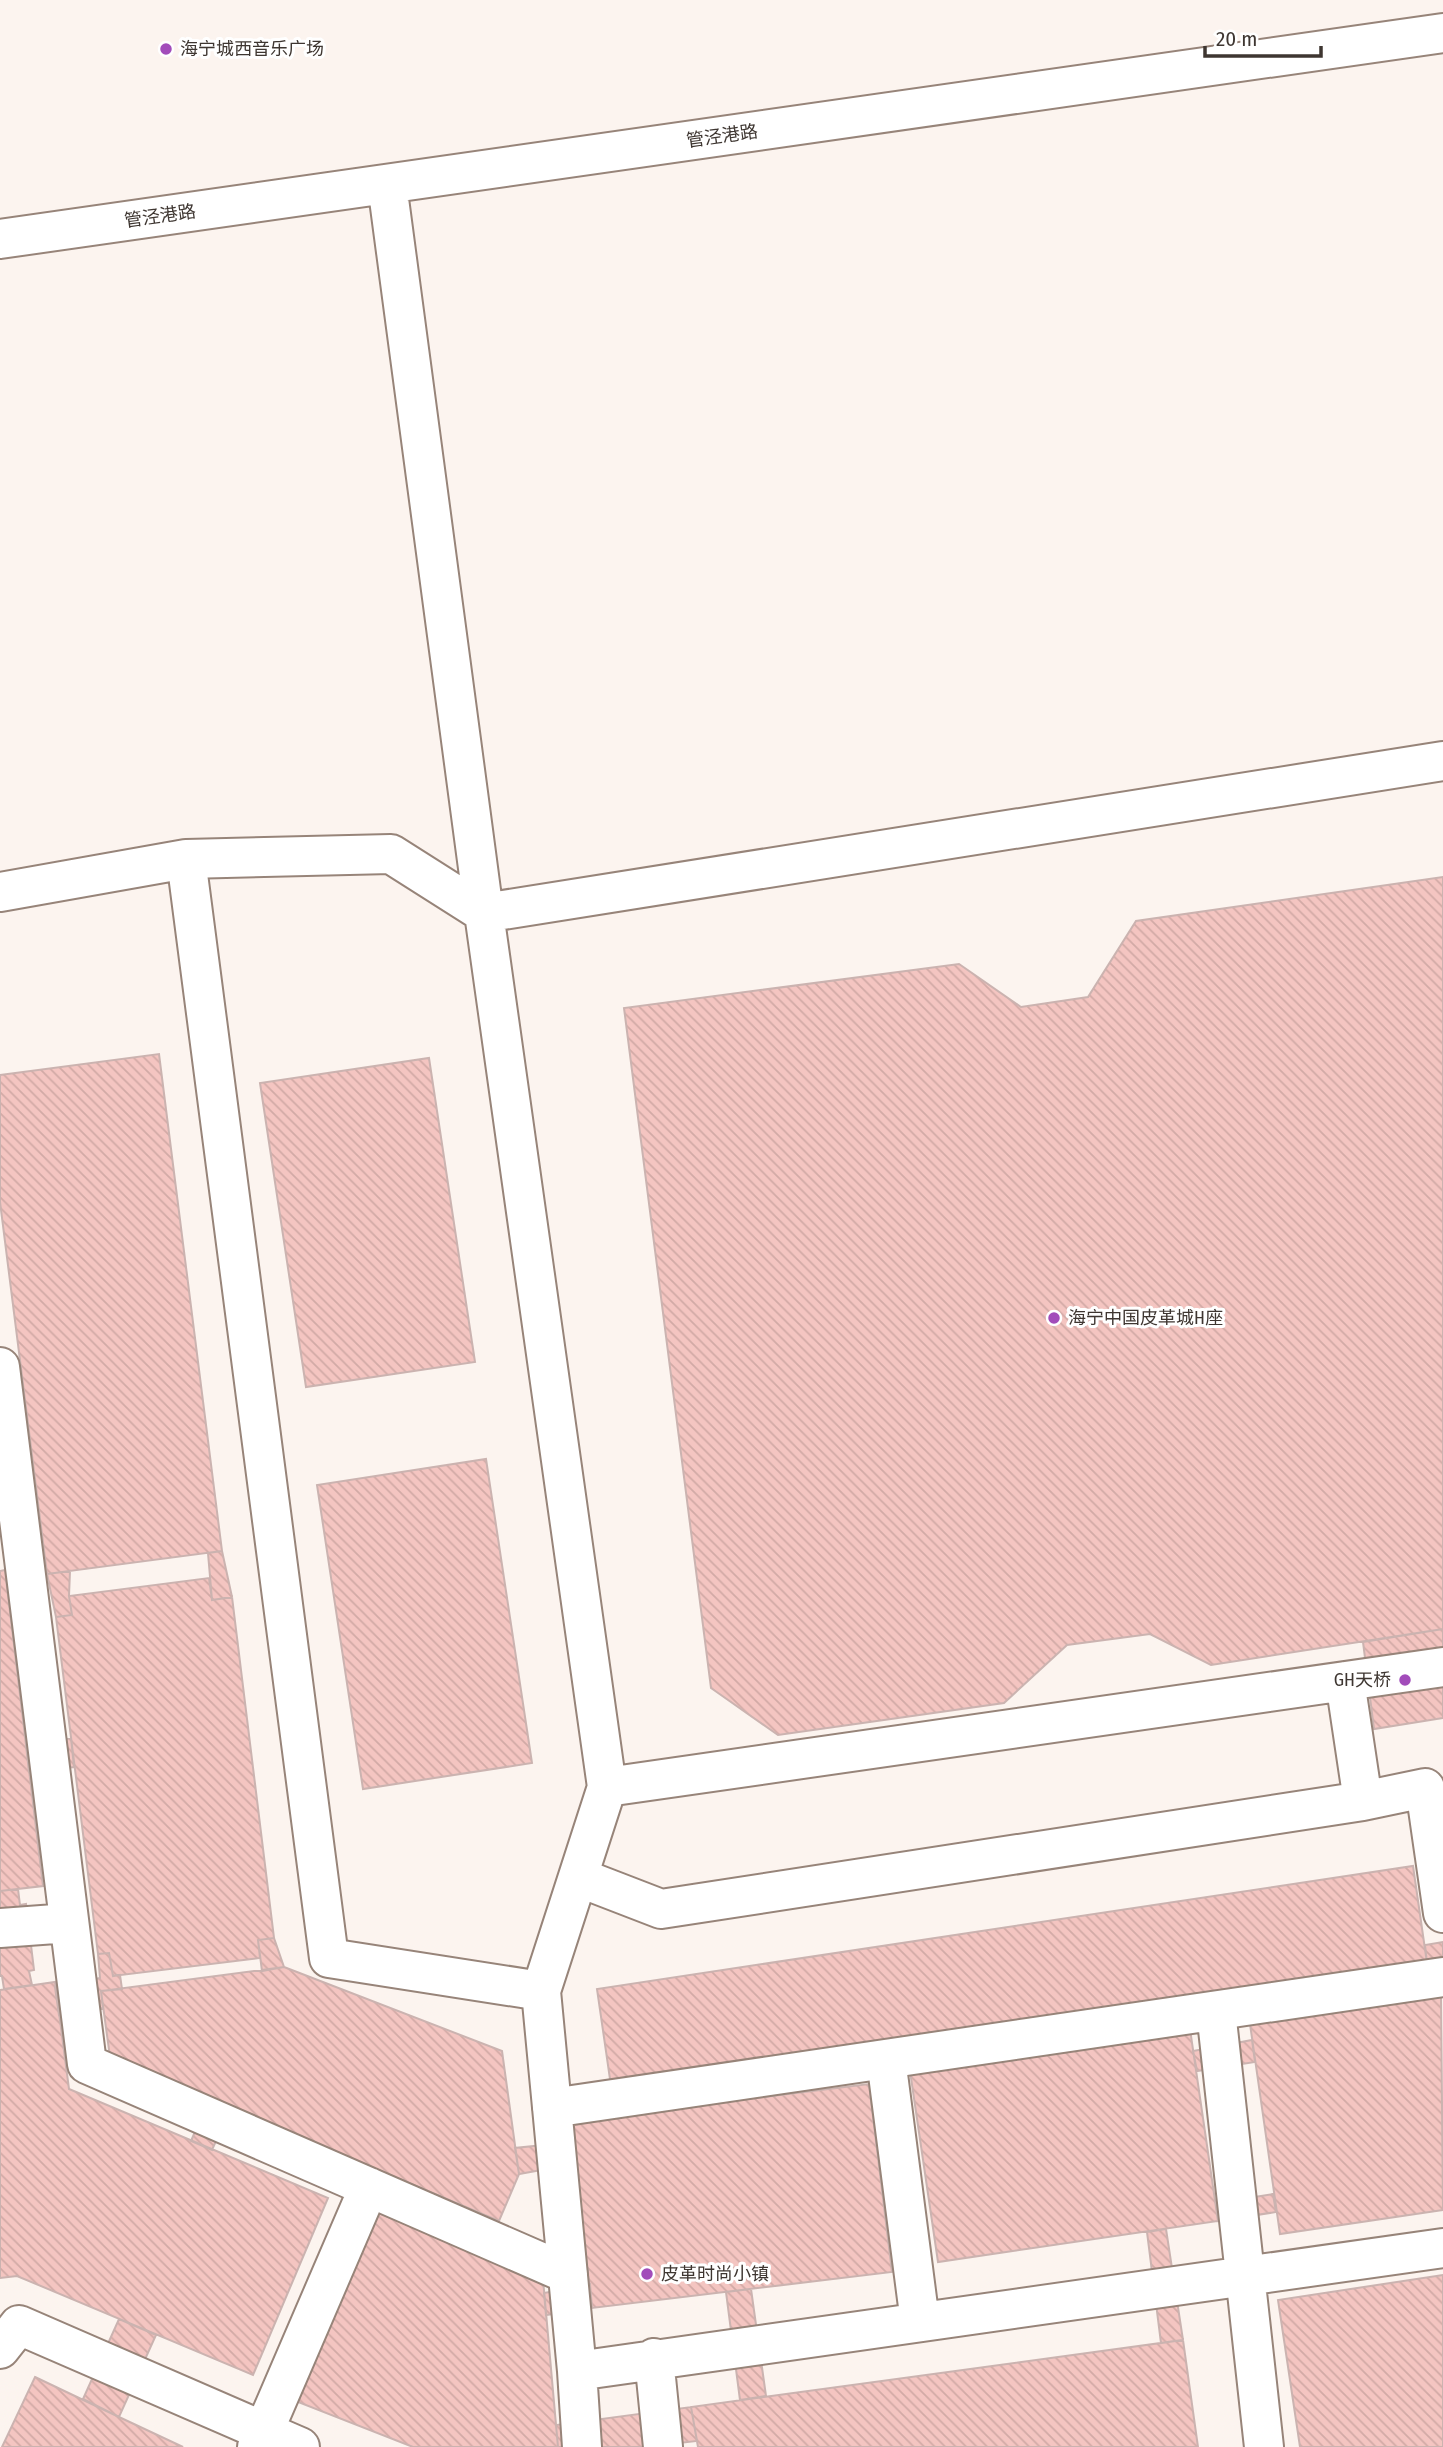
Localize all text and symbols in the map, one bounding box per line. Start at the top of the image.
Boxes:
scale bar [1205,14,1320,58]
text: 20 m [1216,26,1257,52]
place label: 海宁城西音乐广场 [180,38,324,60]
marker: 海宁城西音乐广场 [158,41,174,57]
street label: 管泾港路 [685,120,759,152]
street label: 管泾港路 [123,200,197,232]
place label: 海宁中国皮革城H座 [1068,1307,1223,1329]
marker: 海宁中国皮革城H座 [1046,1310,1062,1326]
place label: GH天桥 [1334,1669,1391,1691]
marker: GH天桥 [1397,1672,1413,1688]
place label: 皮革时尚小镇 [661,2263,769,2285]
marker: 皮革时尚小镇 [639,2266,655,2282]

